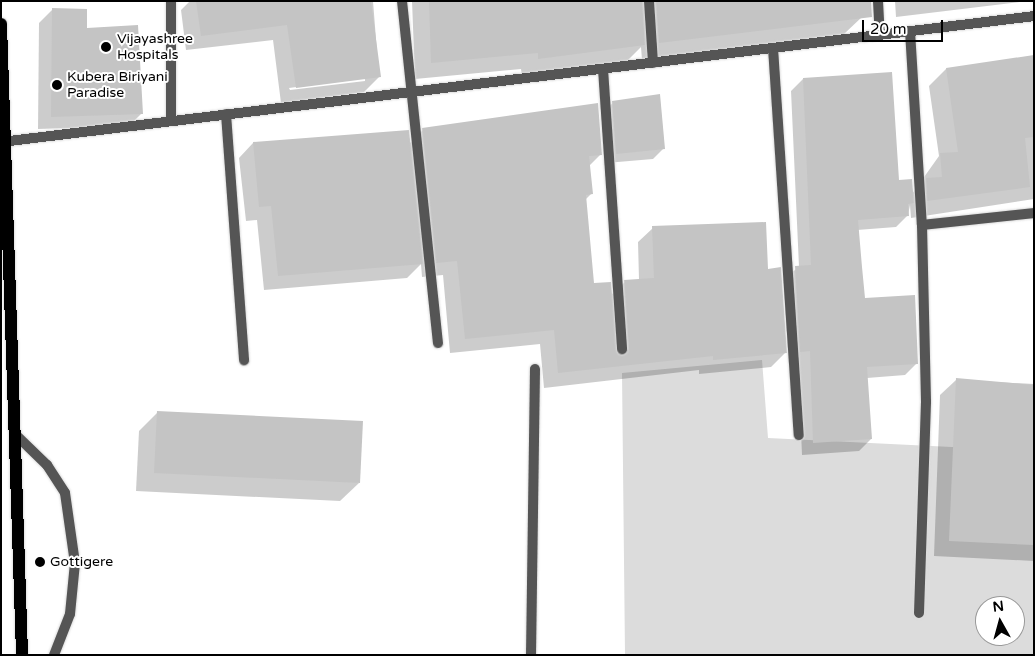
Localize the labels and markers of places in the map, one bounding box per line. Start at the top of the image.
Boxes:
place label: Vijayashree Hospitals [117,31,193,64]
marker: Vijayashree Hospitals [99,40,113,54]
place label: Kubera Biriyani Paradise [67,69,168,102]
marker: Kubera Biriyani Paradise [51,79,63,91]
place label: Gottigere [50,554,113,570]
marker: Gottigere [34,556,46,568]

